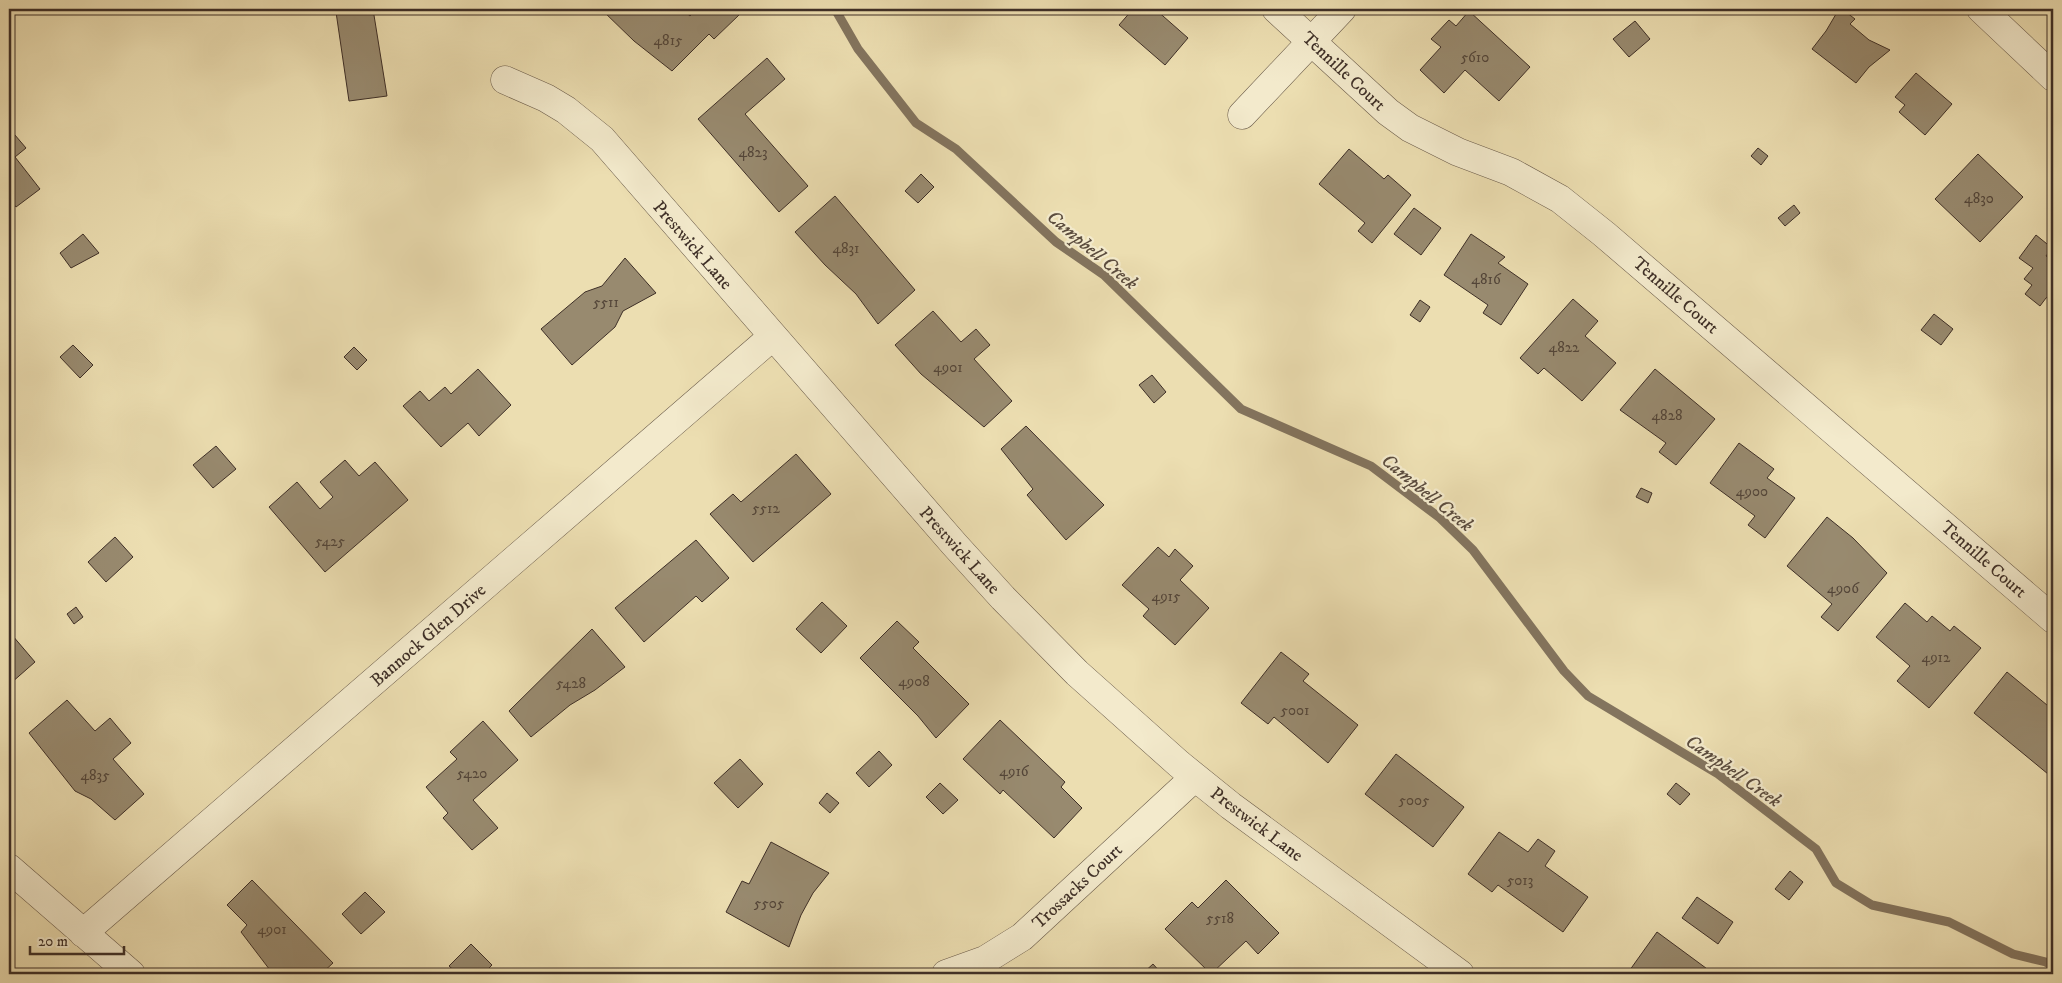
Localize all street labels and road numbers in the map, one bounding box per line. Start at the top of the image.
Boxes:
street label: Tennille Court [1297,27,1390,116]
street label: Prestwick Lane [648,197,737,295]
street label: Tennille Court [1628,252,1723,339]
street label: Prestwick Lane [914,502,1004,599]
street label: Tennille Court [1936,516,2031,603]
street label: Bannock Glen Drive [366,580,491,692]
street label: Prestwick Lane [1206,783,1307,867]
street label: Trossacks Court [1028,839,1128,934]

